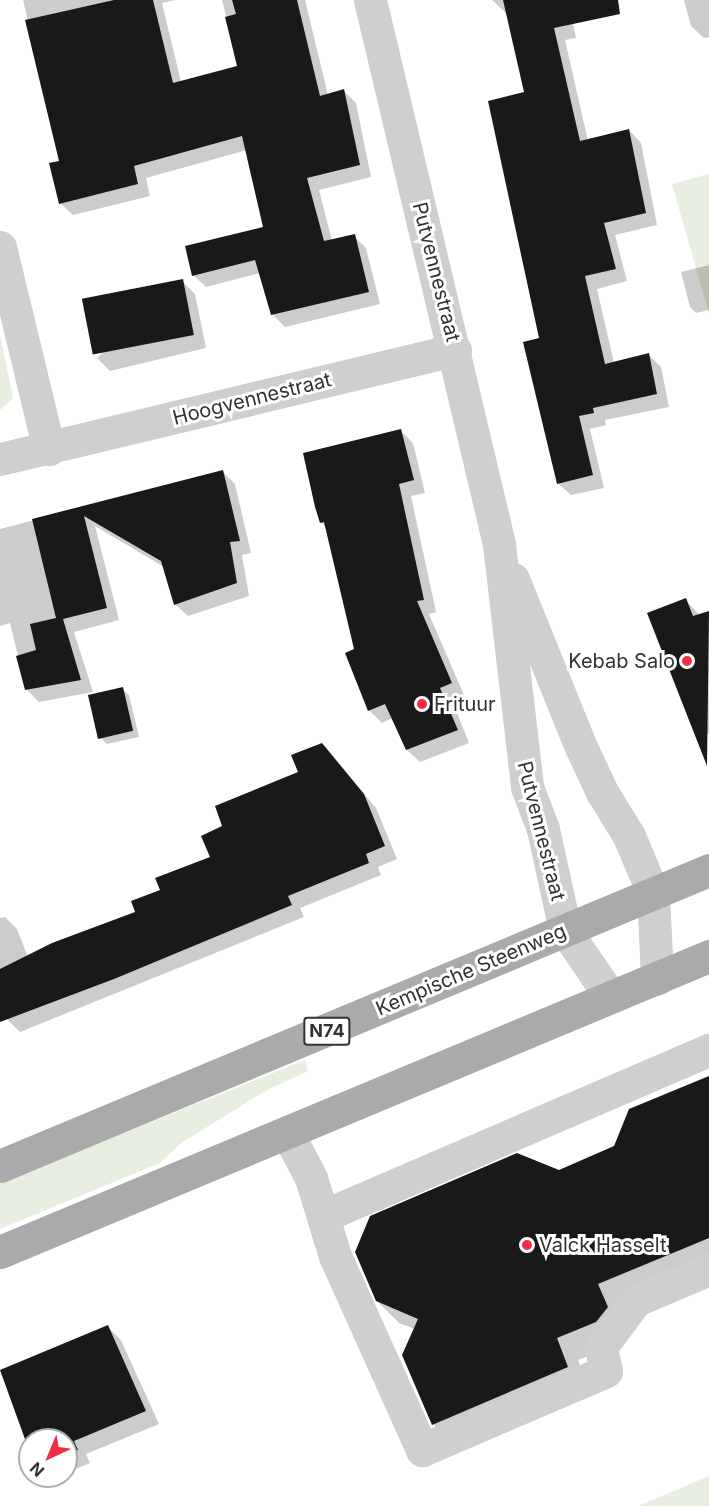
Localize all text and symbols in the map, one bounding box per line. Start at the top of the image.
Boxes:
street label: Putvennestraat [407,200,465,344]
street label: Hoogvennestraat [170,368,334,430]
place label: Kebab Salo [568,649,675,673]
marker: Kebab Salo [680,654,694,668]
place label: Frituur [434,692,496,716]
marker: Frituur [415,697,429,711]
street label: Putvennestraat [512,759,570,903]
street label: Kempische Steenweg [372,919,570,1021]
road number: N74 [303,1016,351,1046]
place label: Valck Hasselt [539,1233,666,1257]
marker: Valck Hasselt [520,1238,534,1252]
north arrow [18,1428,78,1488]
text: N [26,1458,48,1481]

